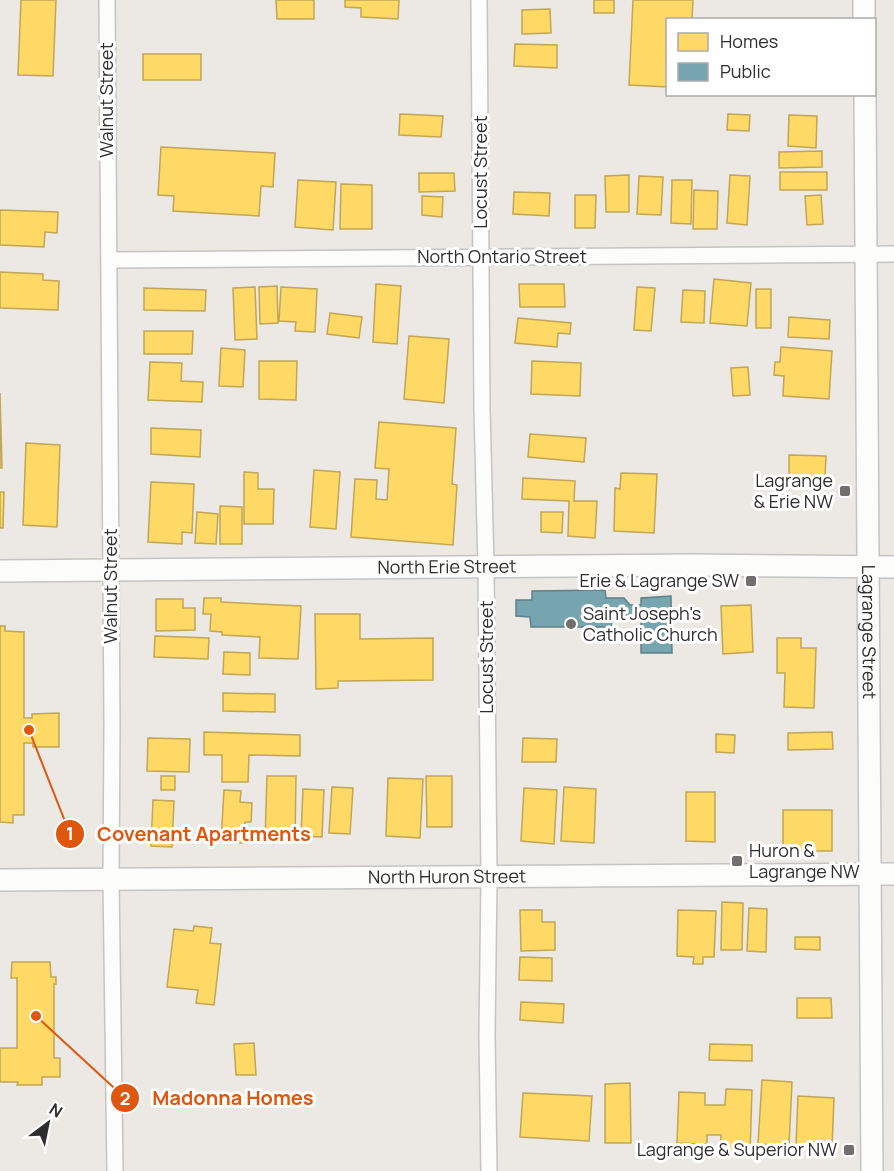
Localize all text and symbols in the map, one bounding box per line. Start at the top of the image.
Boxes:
legend [666,18,876,96]
text: Homes [720,29,778,53]
street label: Walnut Street [94,42,118,158]
text: Public [720,59,771,83]
street label: Locust Street [468,115,492,229]
street label: North Ontario Street [417,244,587,268]
place label: Lagrange & Erie NW [753,468,833,513]
marker: Lagrange & Erie NW [838,484,852,498]
street label: Walnut Street [98,528,122,644]
street label: North Erie Street [377,554,517,579]
street label: Lagrange Street [857,565,882,699]
place label: Erie & Lagrange SW [580,568,739,592]
marker: Erie & Lagrange SW [744,574,758,588]
street label: Locust Street [474,600,498,714]
place label: Saint Joseph's Catholic Church [583,601,718,646]
marker: Saint Joseph's Catholic Church [564,617,578,631]
callout: Covenant Apartments [55,815,323,853]
text: Covenant Apartments [97,820,311,847]
text: 1 [66,821,74,845]
place label: Huron & Lagrange NW [749,838,860,883]
marker: Huron & Lagrange NW [730,854,744,868]
street label: North Huron Street [368,863,526,889]
callout: Madonna Homes [110,1079,326,1117]
text: Madonna Homes [152,1084,314,1111]
text: 2 [120,1086,130,1110]
north arrow [18,1093,78,1153]
text: N [45,1098,67,1123]
place label: Lagrange & Superior NW [637,1137,837,1161]
marker: Lagrange & Superior NW [842,1143,856,1157]

